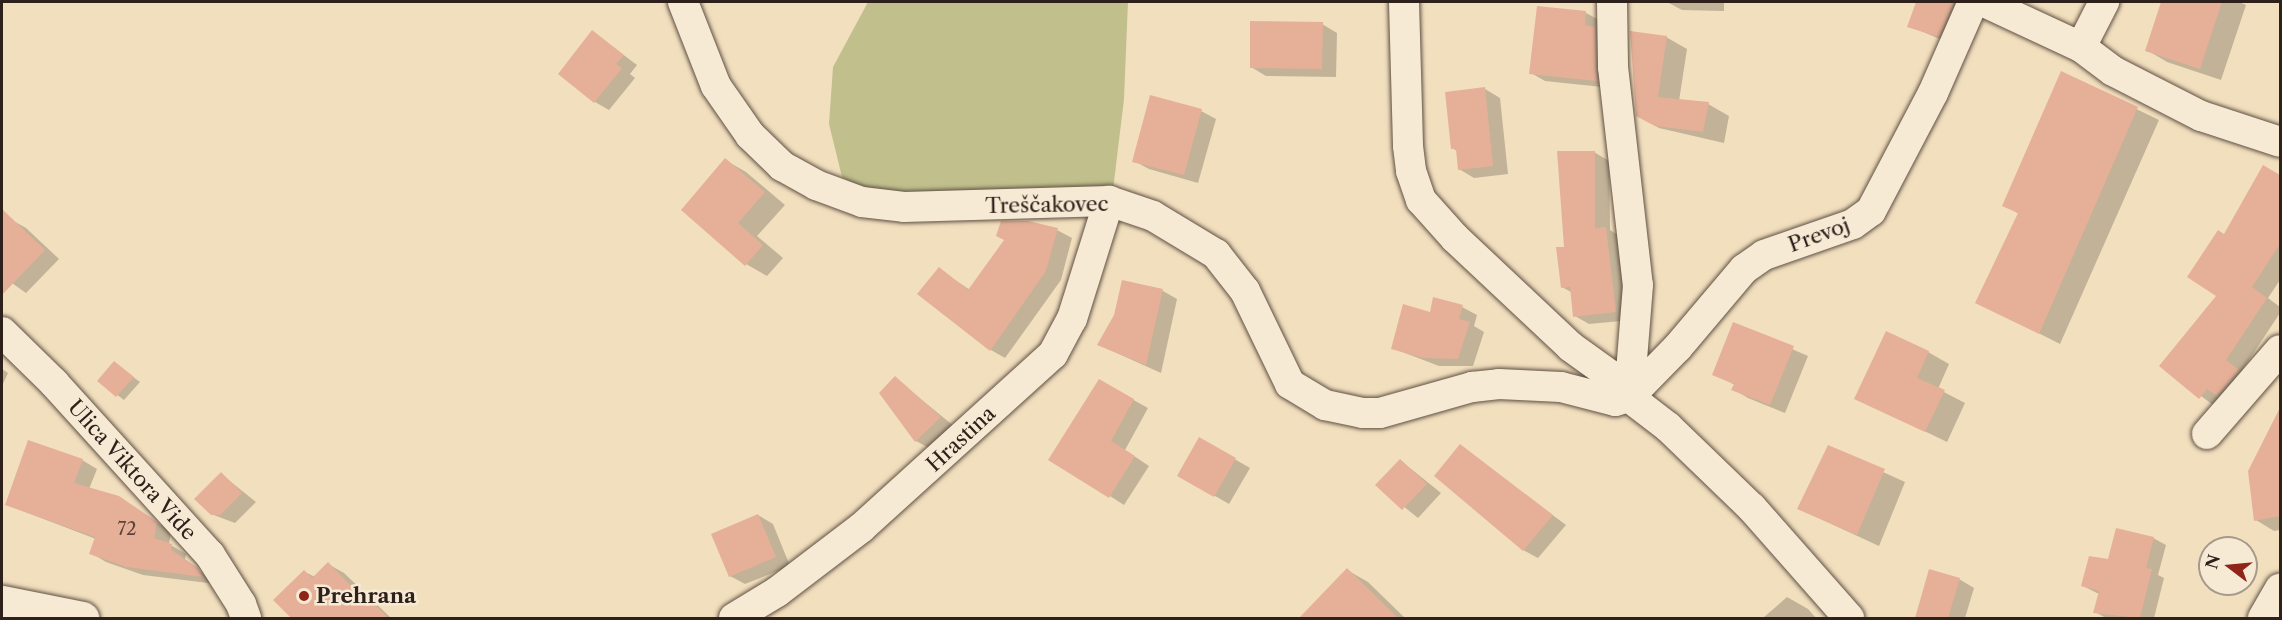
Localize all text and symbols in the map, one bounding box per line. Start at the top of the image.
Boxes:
street label: Treščakovec [985,191,1109,219]
street label: Prevoj [1785,212,1853,258]
street label: Ulica Viktora Vide [62,394,202,546]
street label: Hrastina [921,401,1001,477]
house number: 72 [117,518,137,540]
north arrow [2198,536,2258,596]
text: N [2201,552,2224,571]
place label: Prehrana [316,583,416,609]
marker: Prehrana [297,589,311,603]

